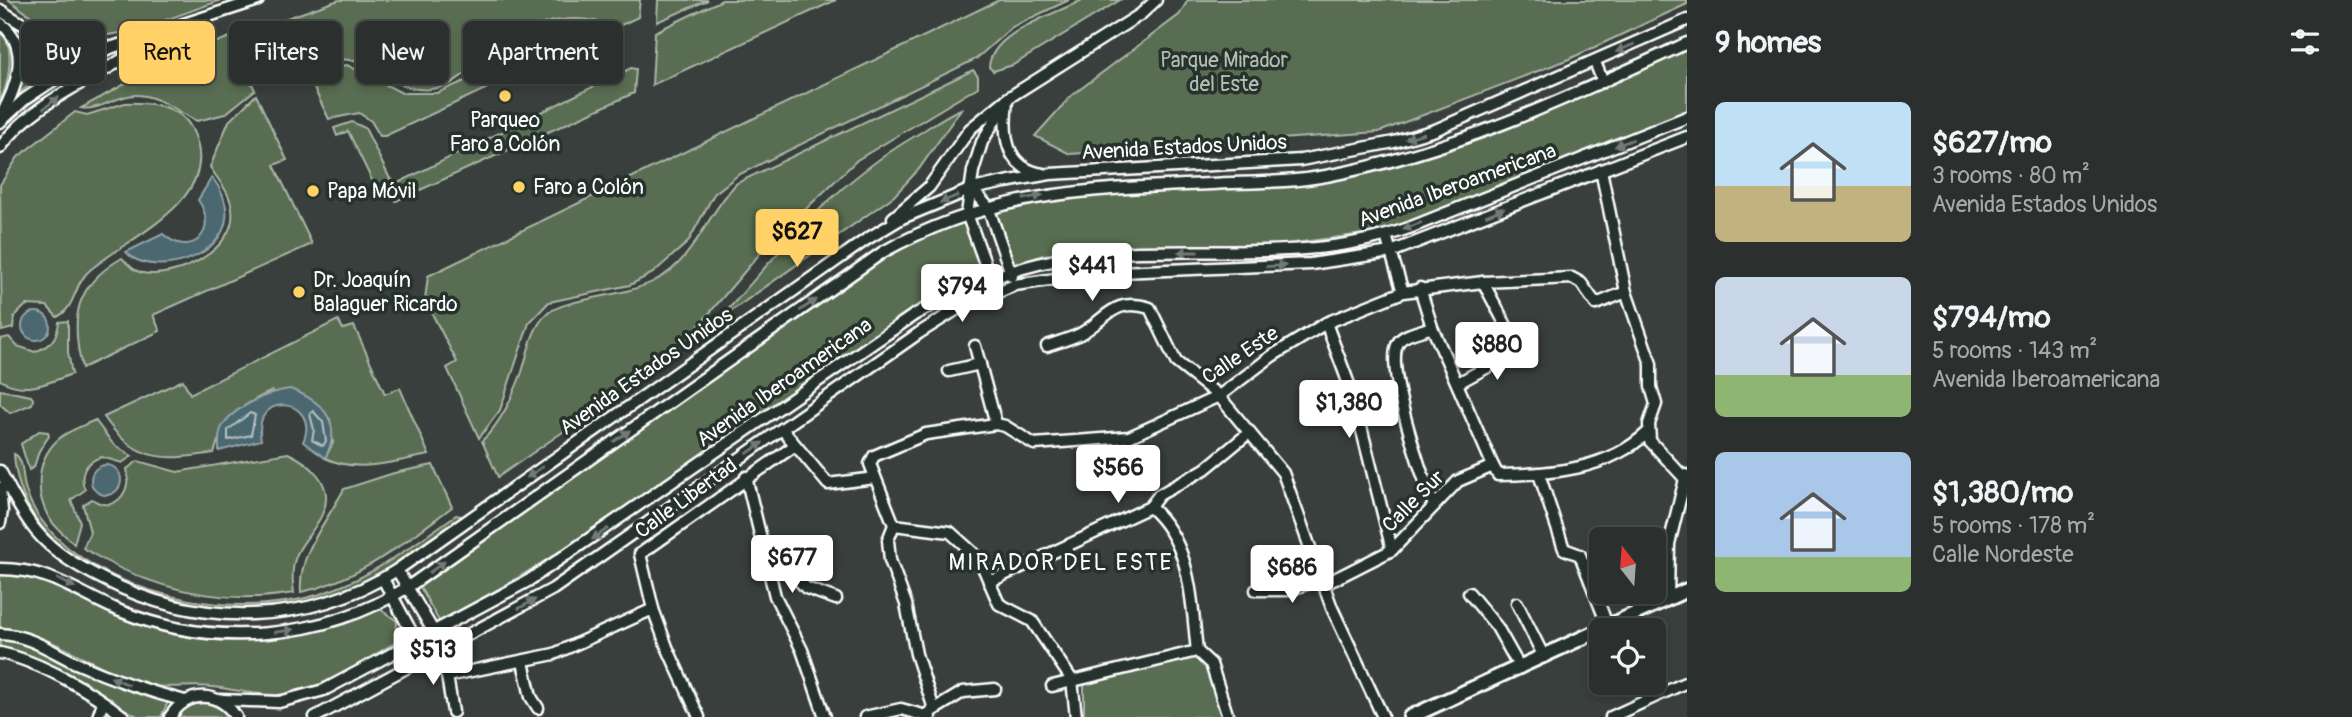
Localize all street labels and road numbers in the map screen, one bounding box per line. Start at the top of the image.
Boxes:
street label: Avenida Estados Unidos [1081,129,1288,166]
street label: Avenida Iberoamericana [1355,137,1560,234]
street label: Avenida Estados Unidos [554,301,739,441]
street label: Avenida Iberoamericana [691,312,877,453]
street label: Calle Este [1197,320,1284,391]
street label: Calle Libertad [630,452,743,545]
street label: Calle Sur [1376,464,1451,538]

